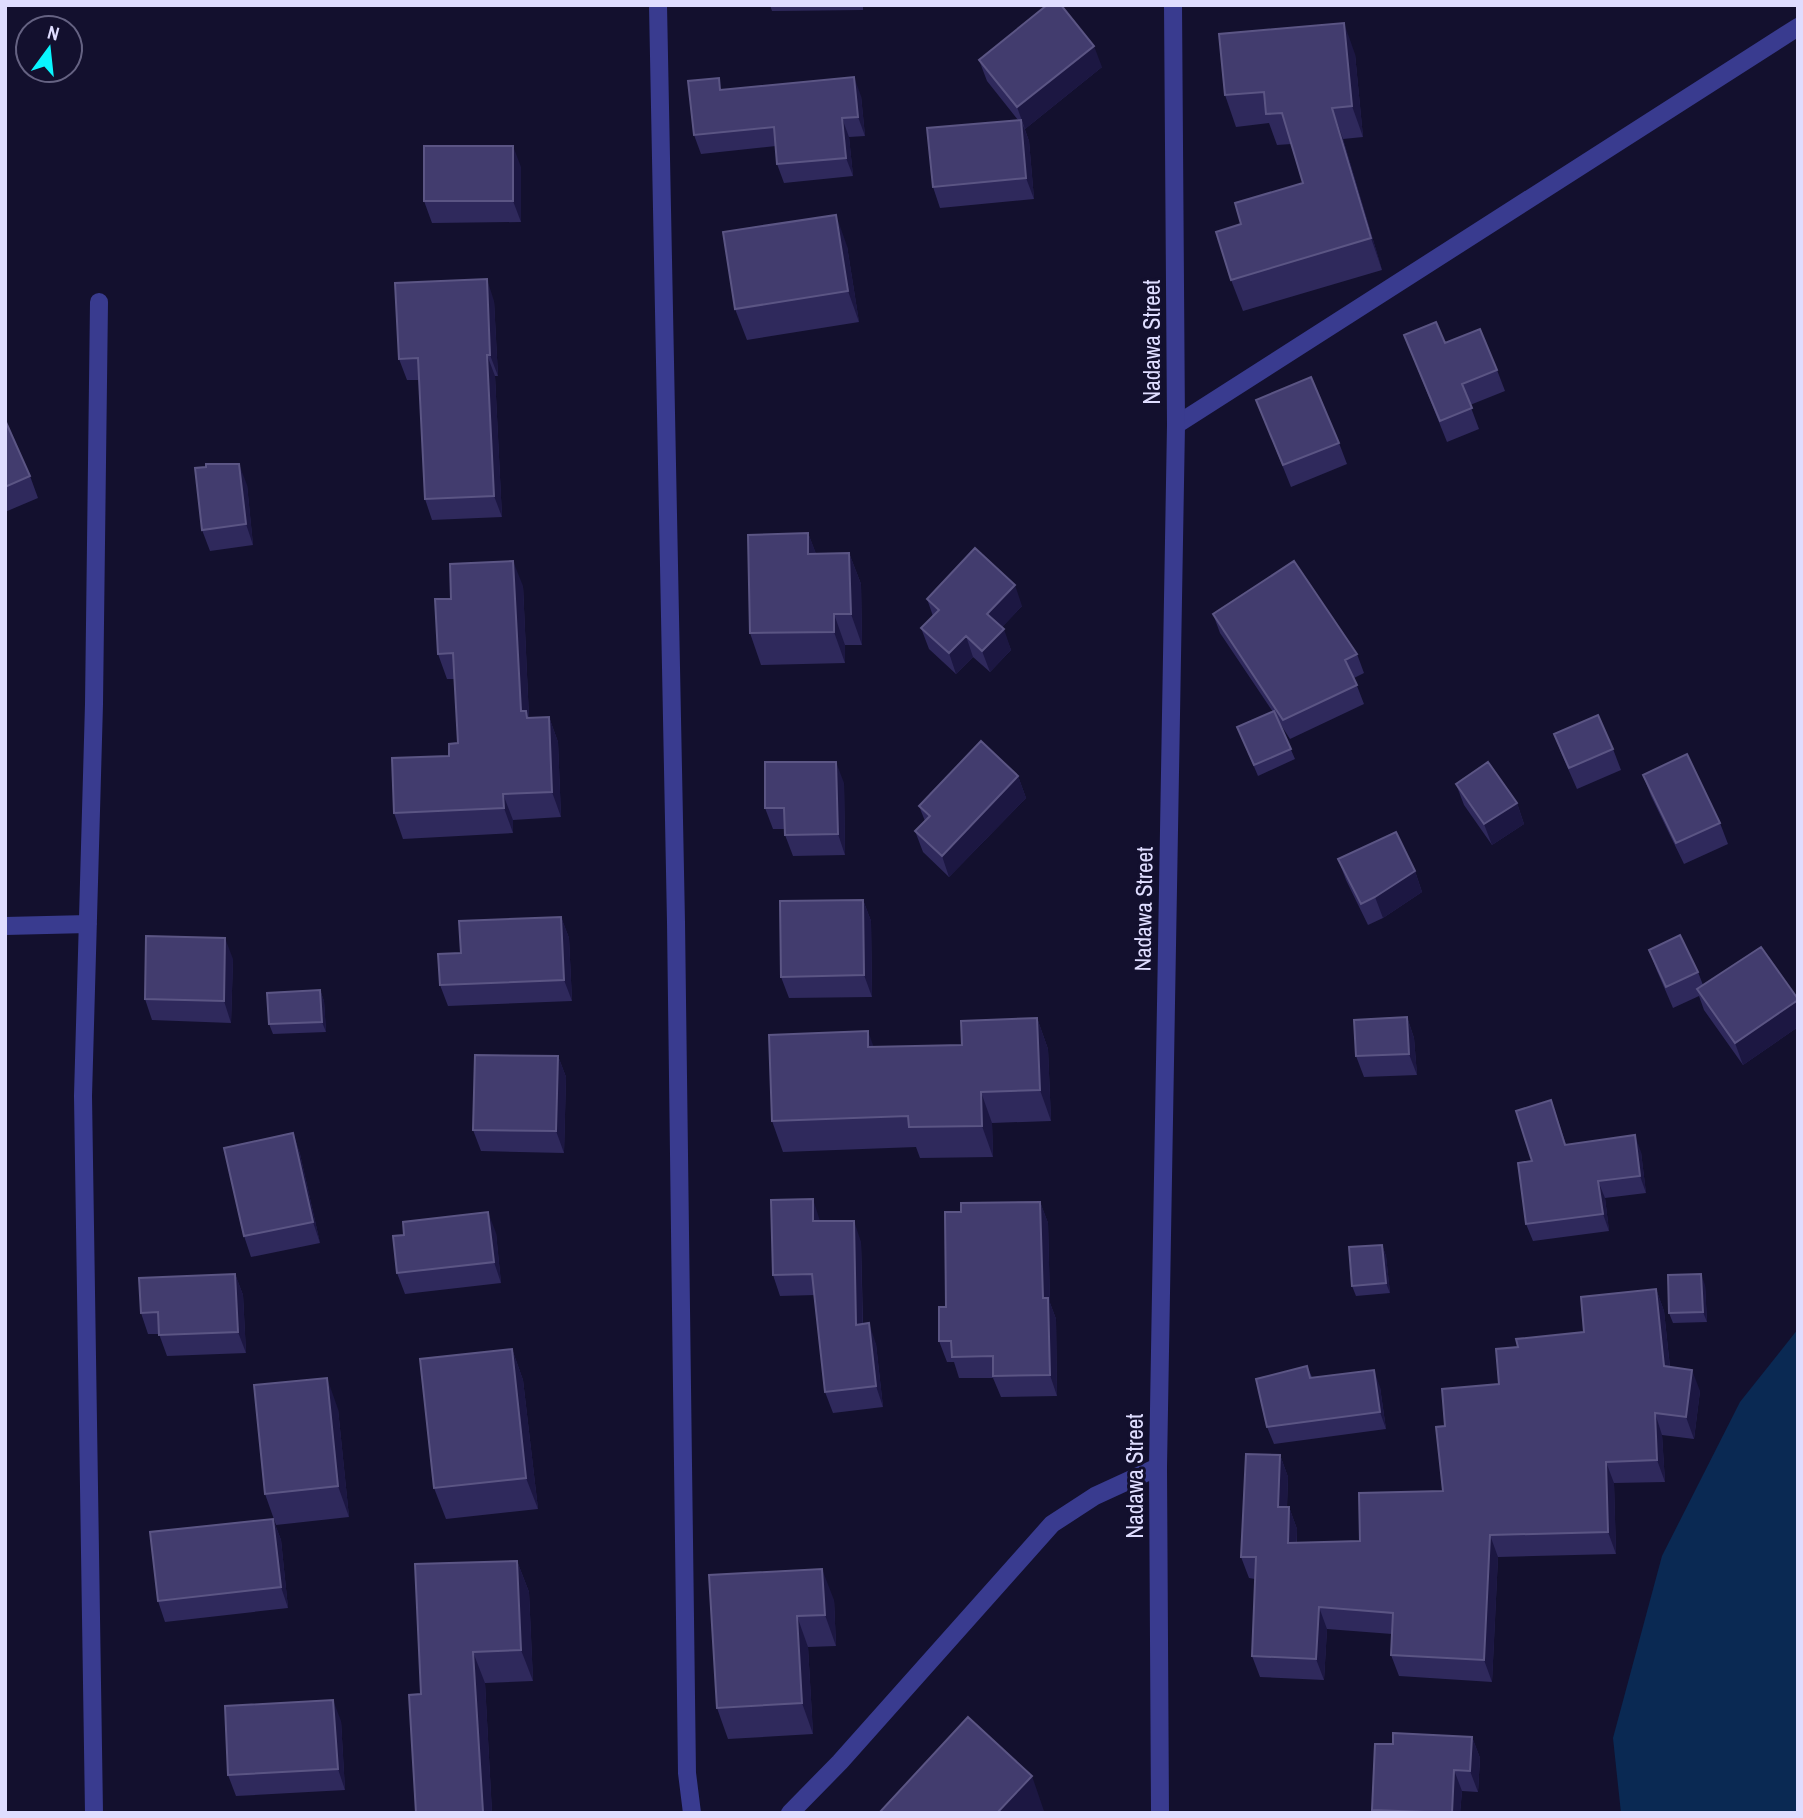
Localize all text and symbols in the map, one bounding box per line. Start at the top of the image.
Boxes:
north arrow [14,14,84,84]
text: N [45,19,62,47]
street label: Nadawa Street [1136,280,1167,404]
street label: Nadawa Street [1126,846,1160,972]
street label: Nadawa Street [1119,1414,1150,1538]

